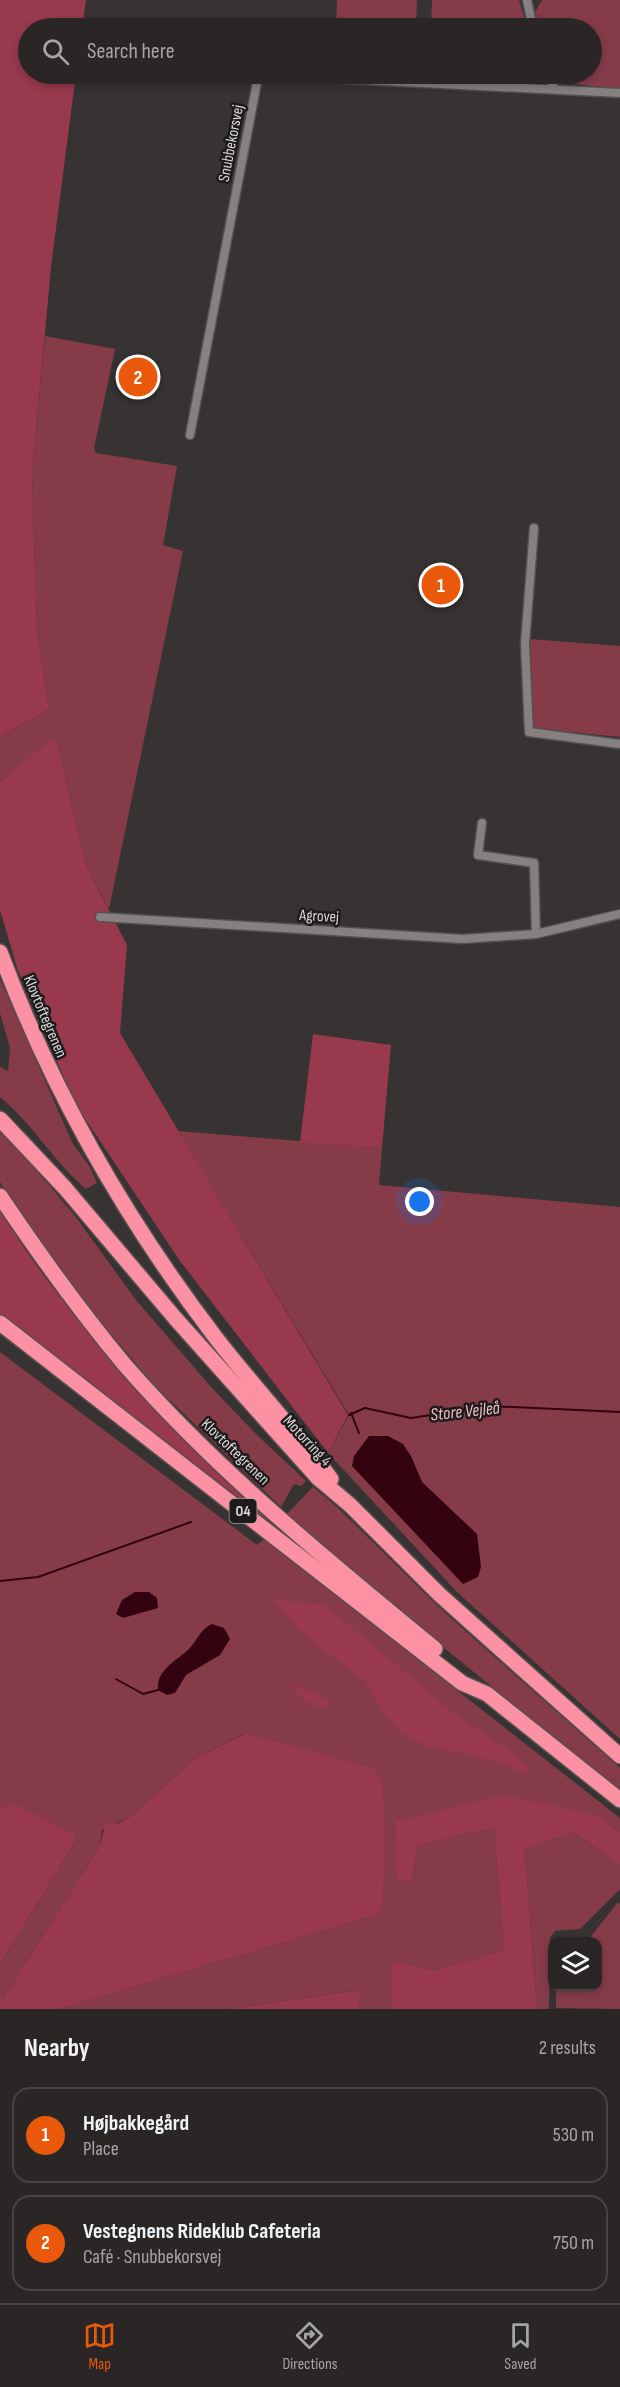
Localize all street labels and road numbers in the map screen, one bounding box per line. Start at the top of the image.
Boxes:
street label: Snubbekorsvej [215,103,248,183]
street label: Agrovej [298,906,339,927]
street label: Klovtoftegrenen [19,973,70,1061]
street label: Motorring 4 [279,1412,335,1470]
street label: Klovtoftegrenen [197,1415,273,1489]
road number: O4 [230,1499,256,1523]

